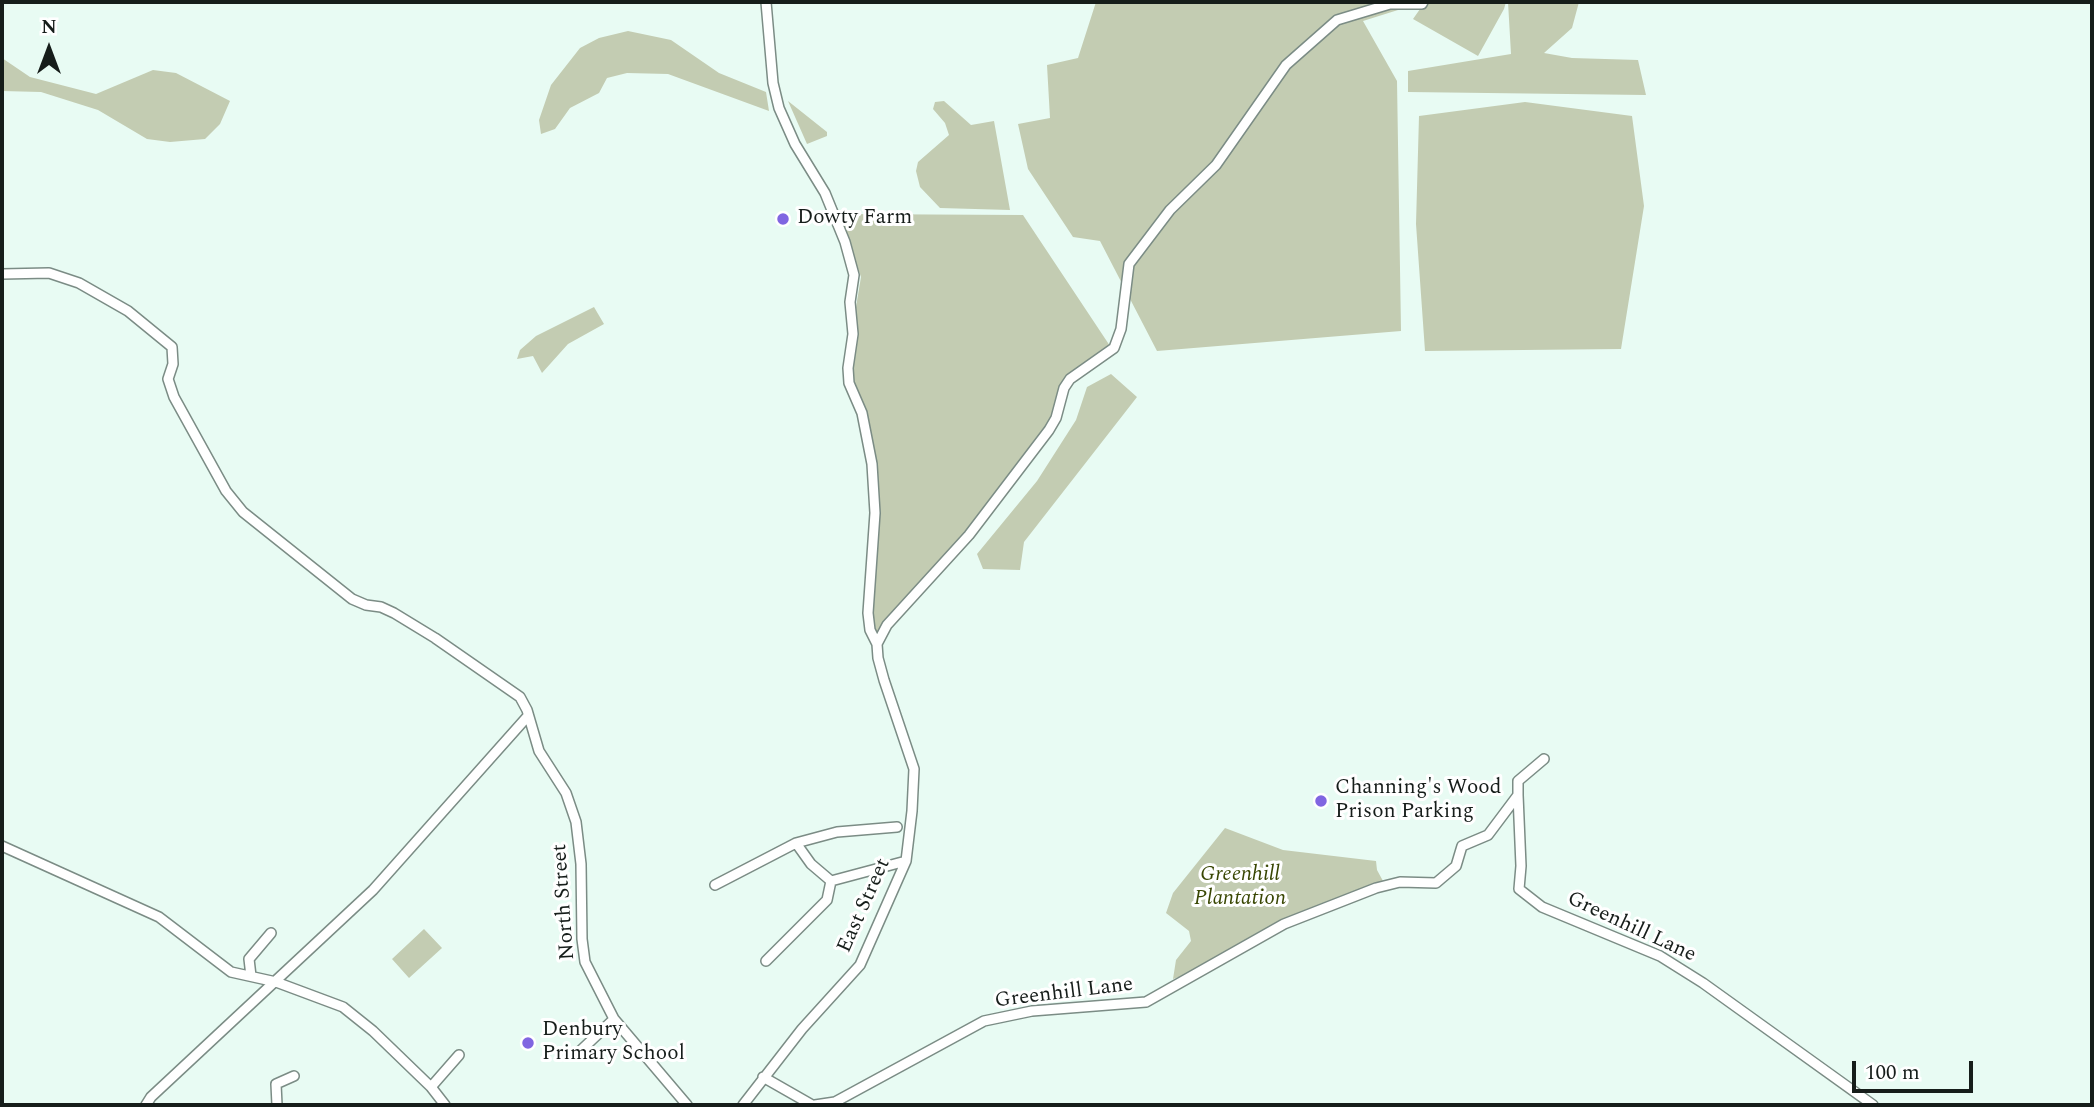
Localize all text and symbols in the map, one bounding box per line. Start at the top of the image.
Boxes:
text: N [41,13,57,42]
north arrow [14,14,84,84]
place label: Dowty Farm [797,206,912,232]
marker: Dowty Farm [775,211,791,227]
place label: Channing's Wood Prison Parking [1335,776,1502,826]
marker: Channing's Wood Prison Parking [1313,793,1329,809]
street label: North Street [548,843,582,961]
street label: East Street [833,855,897,957]
park label: Greenhill Plantation [1194,863,1286,913]
street label: Greenhill Lane [1563,887,1699,969]
street label: Greenhill Lane [993,973,1135,1015]
place label: Denbury Primary School [542,1018,685,1068]
marker: Denbury Primary School [520,1035,536,1051]
scale bar [1856,1048,1977,1092]
text: 100 m [1865,1057,1920,1089]

